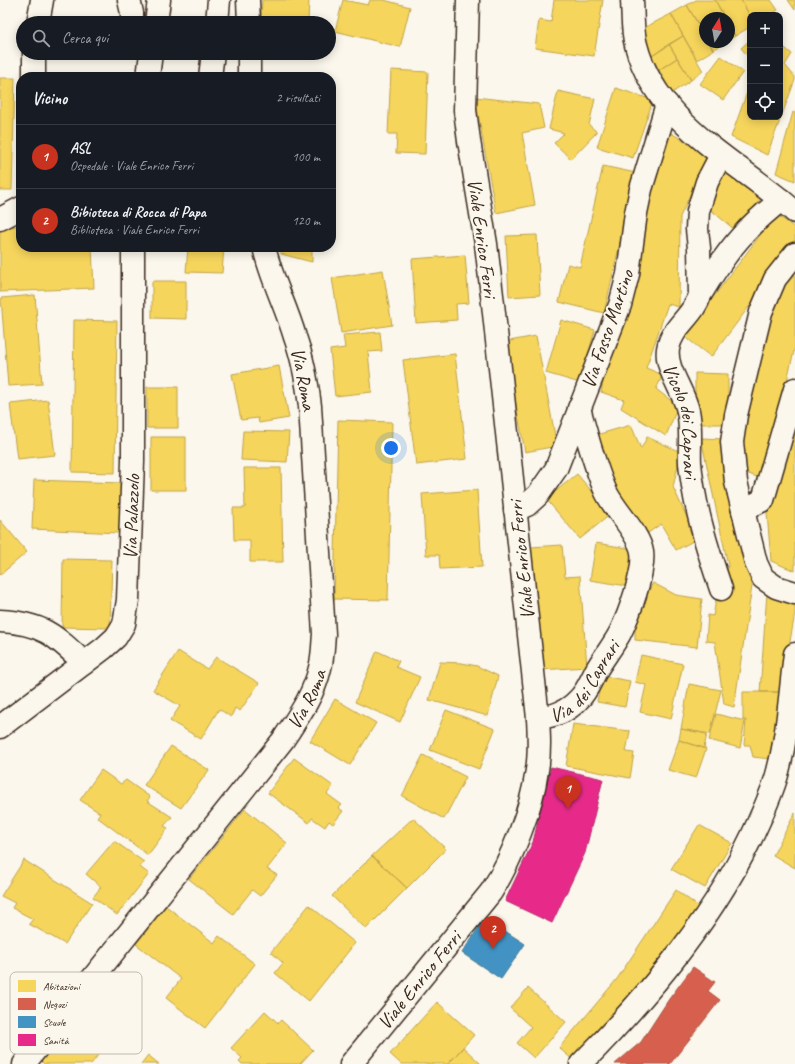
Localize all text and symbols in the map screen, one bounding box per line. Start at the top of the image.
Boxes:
north arrow [699,12,735,48]
map controls [747,12,783,120]
button: + [747,12,783,48]
search box [16,16,336,60]
icon: search [30,27,52,49]
text: Cerca qui [62,29,108,48]
button: − [747,48,783,84]
button: locate [747,84,783,120]
text: Vicino [32,88,67,109]
text: 2 risultati [276,90,320,106]
text: ASL [70,139,91,158]
text: 1 [42,149,48,165]
text: 100 m [292,149,320,165]
text: Ospedale · Viale Enrico Ferri [70,158,193,174]
street label: Viale Enrico Ferri [462,177,504,301]
text: Bibioteca di Rocca di Papa [70,203,206,222]
text: 2 [42,213,48,229]
text: 120 m [292,213,320,229]
text: Biblioteca · Viale Enrico Ferri [70,222,199,238]
street label: Via Fosso Martino [576,266,640,392]
street label: Via Roma [285,346,322,414]
street label: Vicolo dei Caprari [657,360,704,483]
your location [381,438,401,458]
street label: Via Palazzolo [118,473,146,560]
street label: Viale Enrico Ferri [503,497,540,621]
street label: Via dei Caprari [547,634,627,728]
street label: Via Roma [281,666,332,734]
pin: 1 [555,776,581,809]
pin: 2 [480,916,506,949]
street label: Viale Enrico Ferri [372,924,468,1035]
legend [10,972,142,1054]
text: Abitazioni [43,979,82,993]
text: Negozi [43,997,69,1011]
text: Scuole [43,1015,67,1029]
text: Sanità [43,1033,70,1047]

